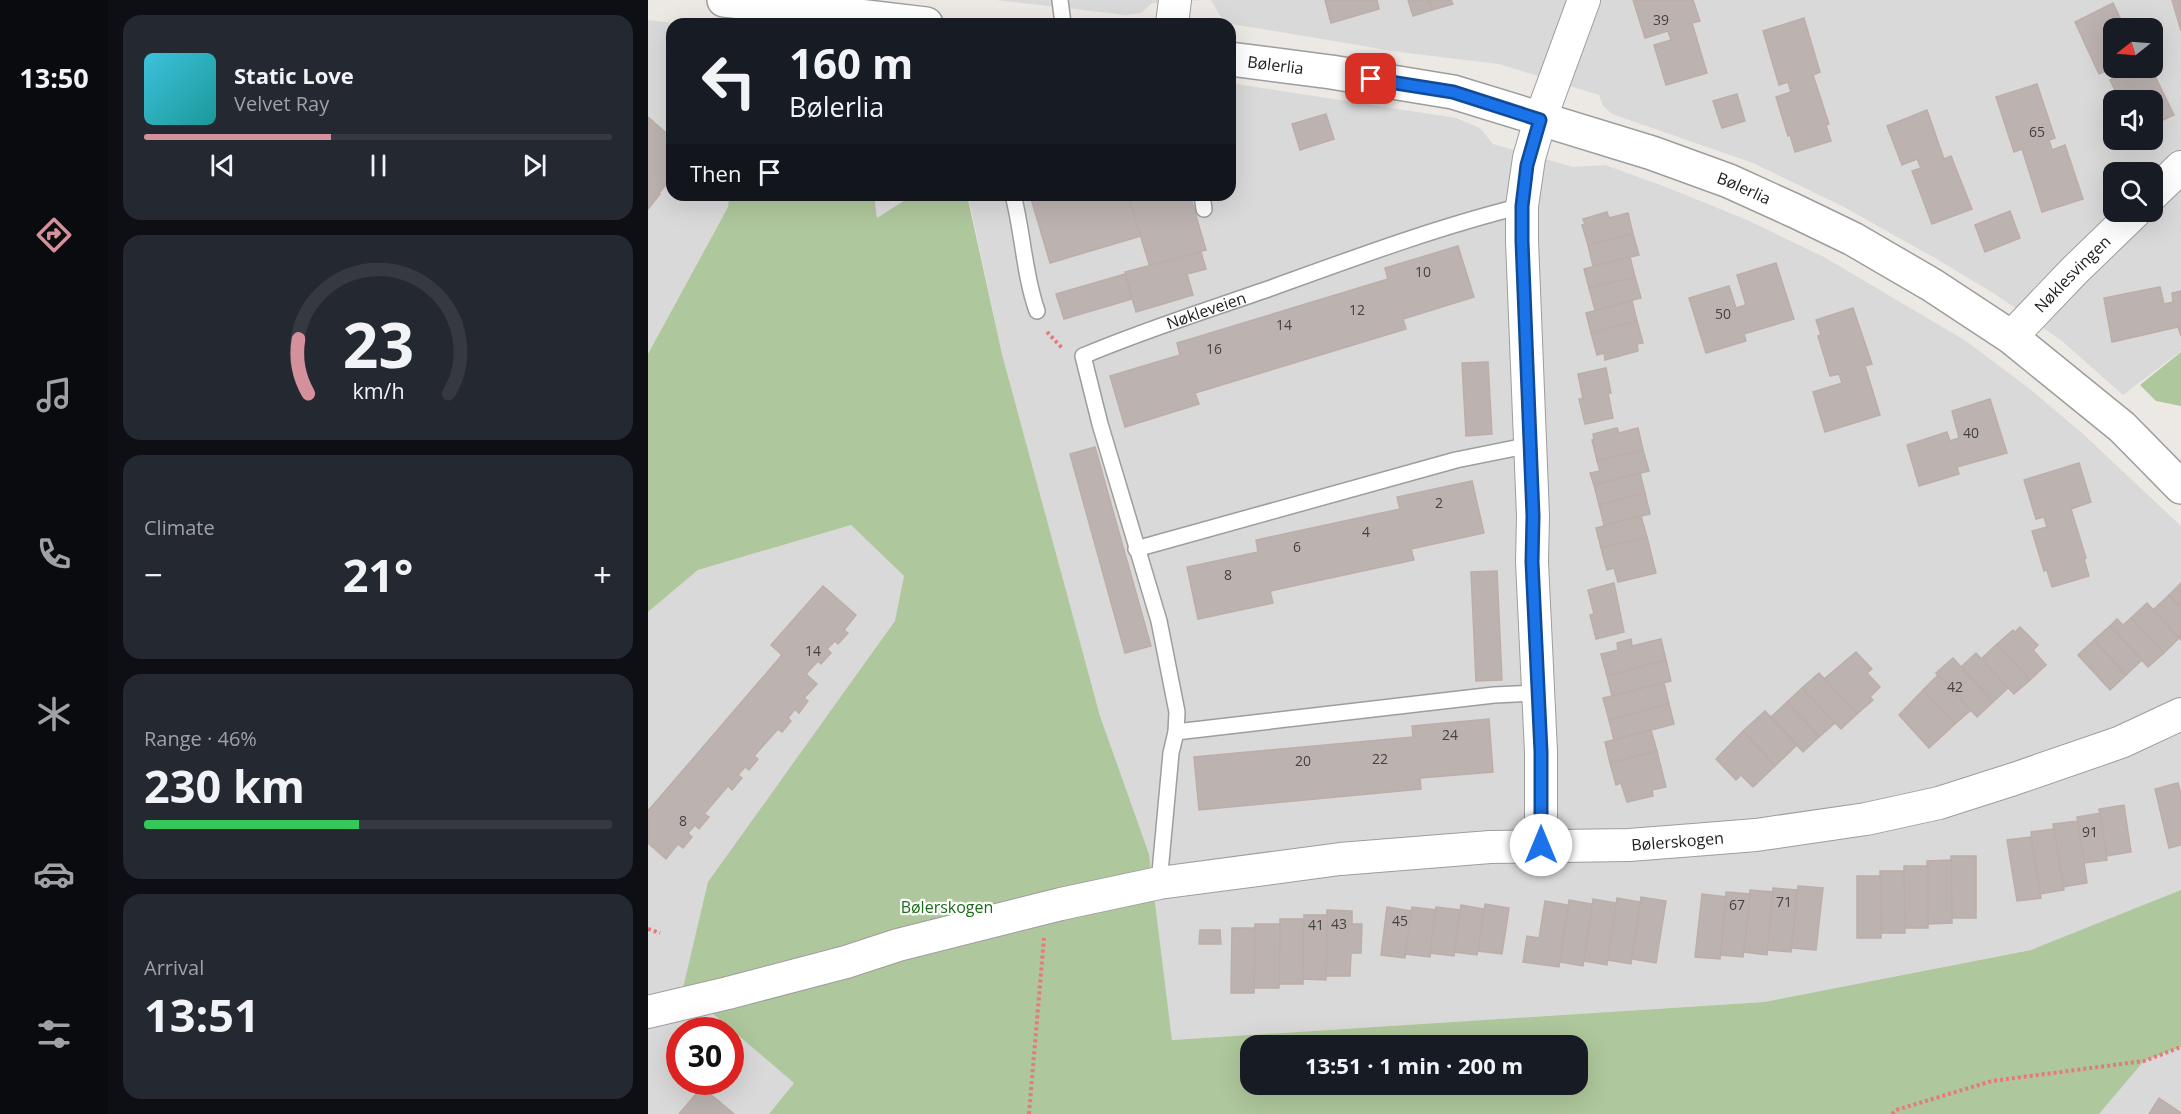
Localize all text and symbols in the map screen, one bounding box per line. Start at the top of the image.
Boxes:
house number: 39 [1653,10,1669,29]
north arrow [2103,18,2163,78]
map controls [2103,18,2163,222]
text: 160 m [789,34,913,91]
icon: left [690,42,768,120]
street label: Bølerlia [1246,50,1305,79]
pin [1345,53,1396,104]
text: 13:50 [19,59,89,96]
text: Static Love [234,60,354,90]
icon: arrive [1354,62,1387,95]
text: Bølerlia [789,88,884,125]
text: Velvet Ray [234,90,329,117]
button: sound [2103,90,2163,150]
house number: 65 [2029,122,2045,141]
icon: previous [206,149,239,182]
icon: pause [362,149,395,182]
icon: next [518,149,551,182]
icon: arrive [753,156,786,189]
text: Then [690,158,741,188]
button: search [2103,162,2163,222]
street label: Bølerlia [1714,167,1774,210]
icon: directions [33,214,75,256]
street label: Nøklesvingen [2029,231,2115,317]
house number: 10 [1415,262,1431,281]
street label: Nøkleveien [1163,286,1249,334]
house number: 12 [1349,300,1365,319]
text: 23 [342,301,414,386]
house number: 50 [1715,304,1731,323]
house number: 14 [1276,315,1292,334]
house number: 16 [1206,339,1222,358]
icon: music [33,374,75,416]
text: km/h [352,377,404,406]
house number: 40 [1963,423,1979,442]
house number: 2 [1435,493,1443,512]
text: Climate [144,514,215,541]
house number: 4 [1362,522,1370,541]
icon: phone [33,533,75,575]
house number: 6 [1293,537,1301,556]
text: 21° [343,544,413,605]
text: − [144,552,163,597]
text: + [593,552,612,597]
house number: 8 [1224,565,1232,584]
house number: 14 [805,641,821,660]
house number: 42 [1947,677,1963,696]
icon: climate [33,693,75,735]
text: Range · 46% [144,725,257,752]
house number: 24 [1442,725,1458,744]
house number: 22 [1372,749,1388,768]
house number: 20 [1295,751,1311,770]
text: 230 km [144,755,305,816]
house number: 8 [679,811,687,830]
position arrow [1509,813,1573,877]
house number: 91 [2082,822,2098,841]
street label: Bølerskogen [1630,827,1725,856]
icon: car [33,853,75,895]
house number: 71 [1776,892,1792,911]
house number: 67 [1729,895,1745,914]
park label: Bølerskogen [901,896,993,918]
house number: 45 [1392,911,1408,930]
house number: 43 [1331,914,1347,933]
house number: 41 [1308,915,1324,934]
text: Arrival [144,954,204,981]
text: 13:51 [144,984,260,1045]
icon: filters [33,1013,75,1055]
speed limit sign: 30 [666,1017,744,1095]
text: 13:51 · 1 min · 200 m [1305,1050,1523,1080]

